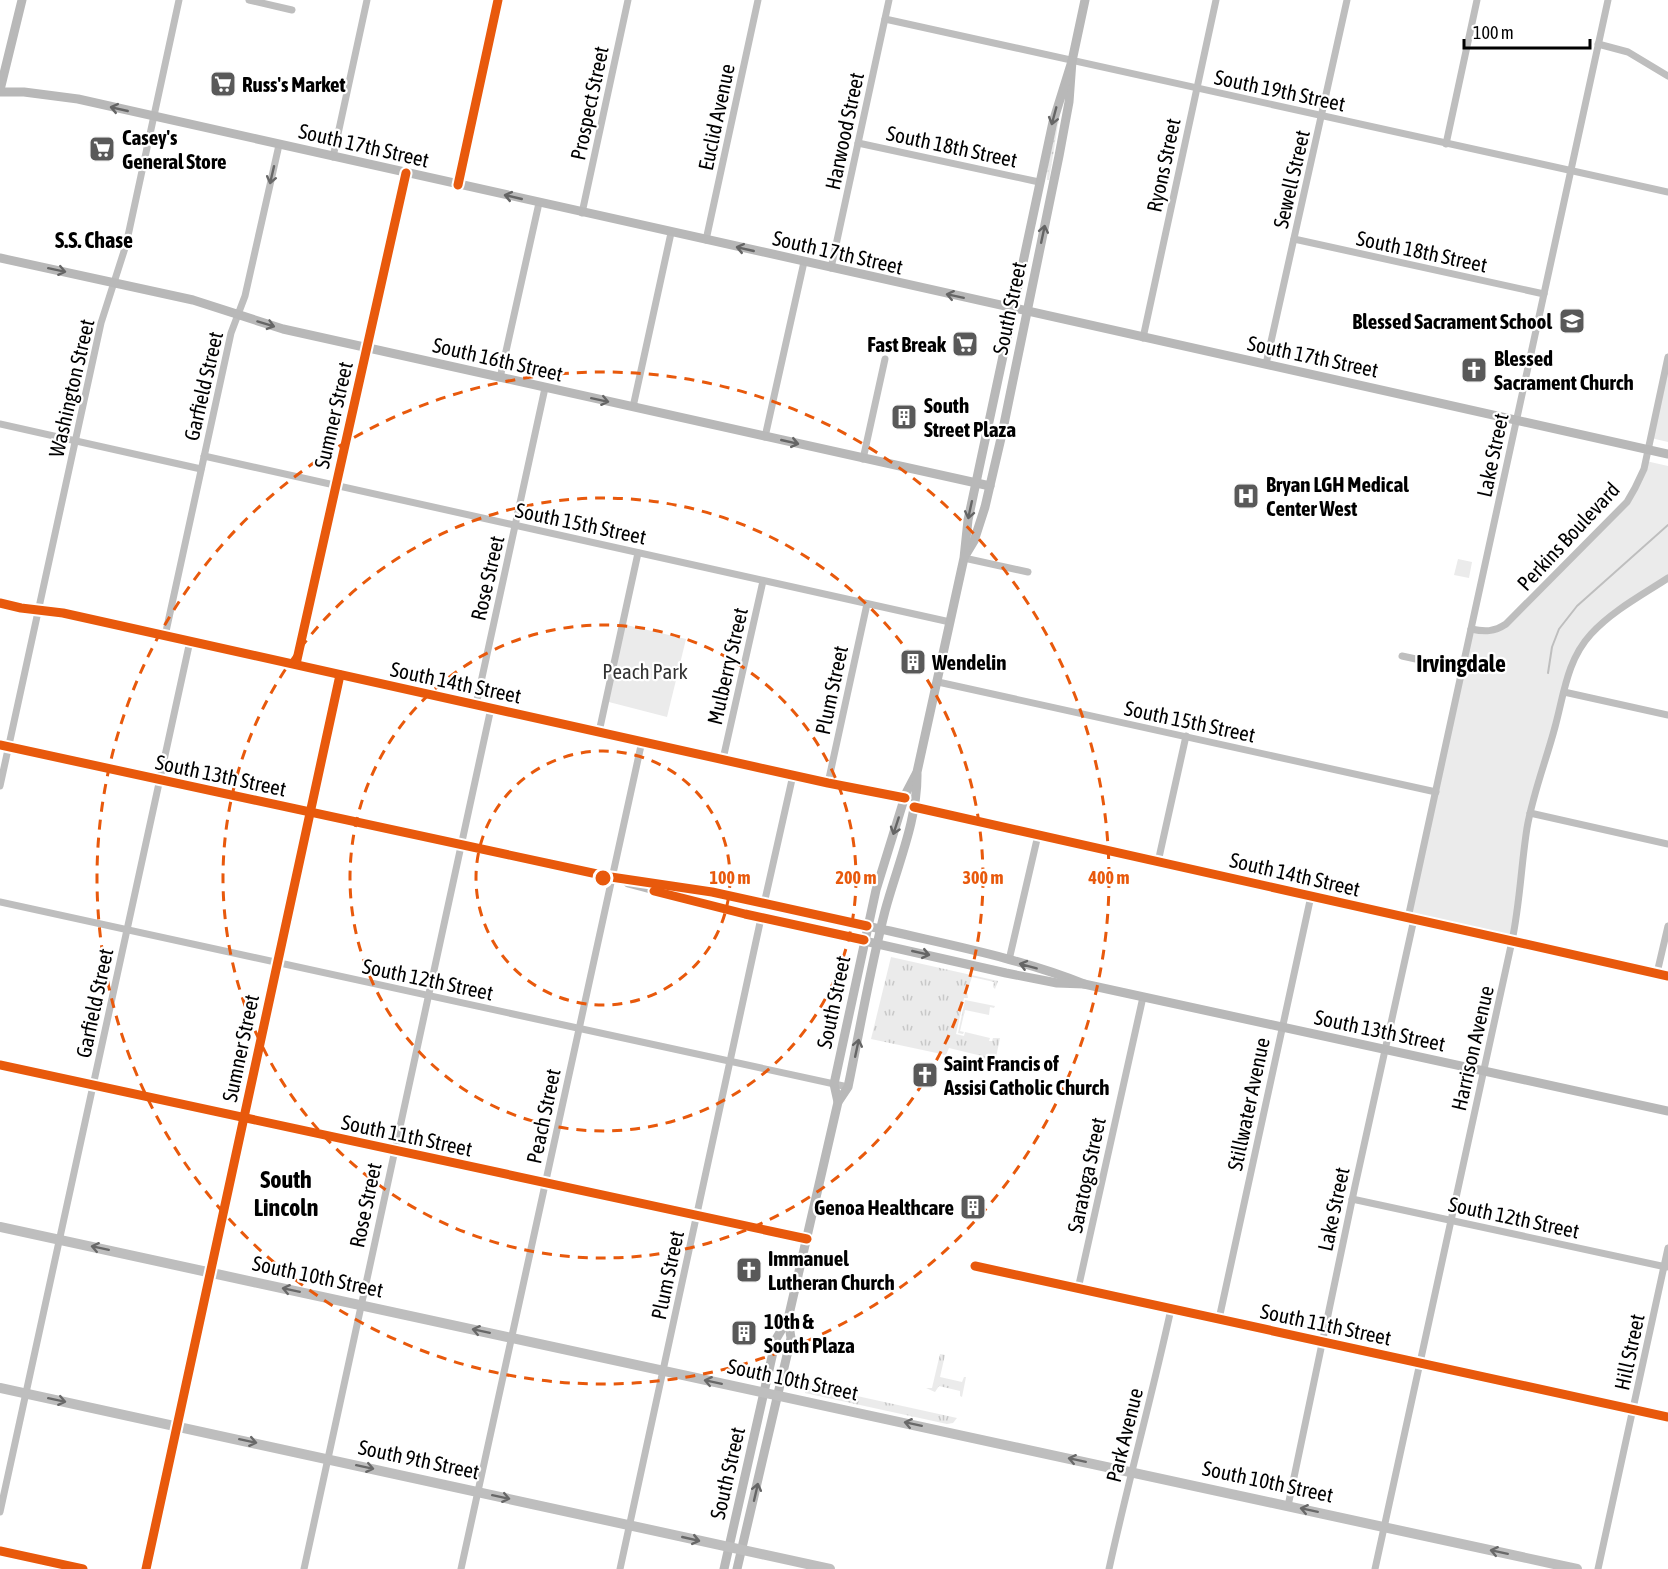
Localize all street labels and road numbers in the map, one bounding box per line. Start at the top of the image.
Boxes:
street label: Prospect Street [565,44,613,162]
street label: Euclid Avenue [693,62,739,172]
street label: South 19th Street [1213,64,1347,116]
street label: Harwood Street [820,70,868,192]
street label: Ryons Street [1141,116,1185,214]
street label: South 17th Street [297,118,431,172]
street label: South 18th Street [885,120,1019,172]
street label: Sewell Street [1268,128,1314,230]
street label: South 17th Street [771,225,905,279]
street label: South 18th Street [1355,225,1489,277]
street label: South Street [987,260,1031,356]
street label: Washington Street [43,317,99,459]
street label: Garfield Street [179,329,227,443]
street label: South 17th Street [1246,330,1380,382]
street label: South 16th Street [431,332,565,386]
street label: Sumner Street [309,359,357,471]
street label: Lake Street [1471,411,1513,499]
street label: Perkins Boulevard [1512,477,1624,595]
street label: South 15th Street [514,497,648,549]
street label: Rose Street [466,533,508,623]
street label: Mulberry Street [702,605,752,727]
street label: Plum Street [810,643,852,737]
street label: South 14th Street [389,656,523,708]
street label: South 15th Street [1123,695,1257,747]
street label: South 13th Street [154,749,288,801]
street label: South 14th Street [1228,847,1362,901]
street label: Garfield Street [71,946,117,1060]
street label: South 12th Street [361,953,495,1005]
street label: South Street [811,954,855,1050]
street label: Harrison Avenue [1446,983,1498,1113]
street label: Sumner Street [217,992,263,1104]
street label: South 13th Street [1313,1004,1447,1056]
street label: Stillwater Avenue [1222,1035,1274,1173]
street label: Peach Street [521,1066,565,1166]
street label: South 11th Street [340,1109,474,1161]
street label: Saratoga Street [1062,1115,1110,1235]
street label: Rose Street [344,1160,386,1250]
street label: Lake Street [1312,1165,1354,1253]
street label: South 12th Street [1447,1191,1581,1243]
street label: Plum Street [646,1228,688,1322]
street label: South 10th Street [251,1250,385,1302]
street label: South 11th Street [1259,1298,1393,1350]
street label: Hill Street [1609,1312,1649,1392]
street label: South 10th Street [726,1353,860,1405]
street label: Park Avenue [1101,1385,1147,1485]
street label: South Street [705,1424,749,1522]
street label: South 9th Street [356,1434,482,1484]
street label: South 10th Street [1201,1455,1335,1507]

